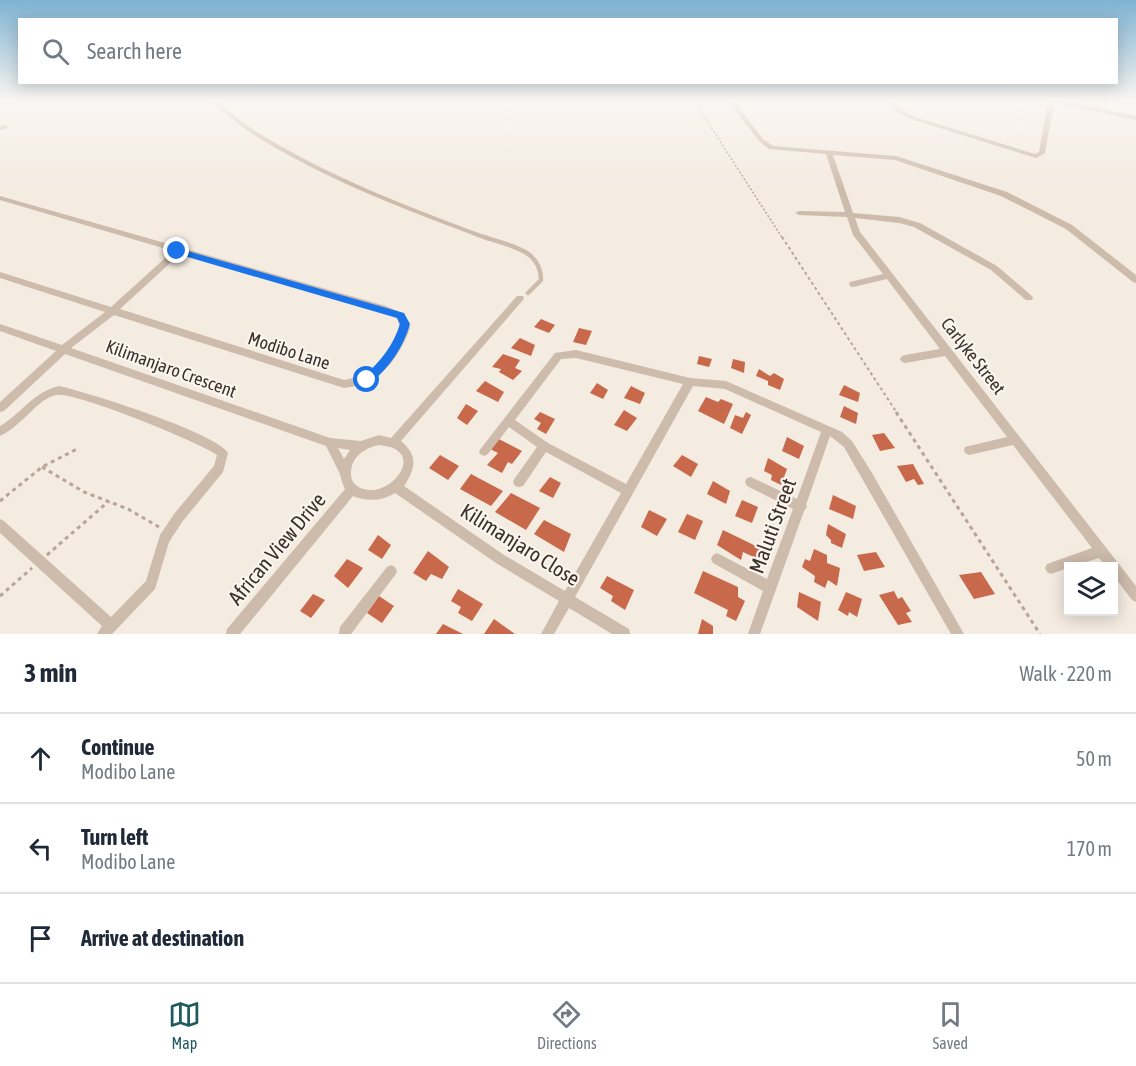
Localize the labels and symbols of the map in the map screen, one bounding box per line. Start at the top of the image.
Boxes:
route end [163,237,189,263]
street label: Carlyke Street [937,313,1010,398]
street label: Modibo Lane [246,327,333,374]
street label: Kilimanjaro Crescent [103,335,239,402]
route start [353,366,379,392]
street label: Maluti Street [744,475,800,576]
street label: African View Drive [223,488,330,609]
street label: Kilimanjaro Close [457,498,584,590]

